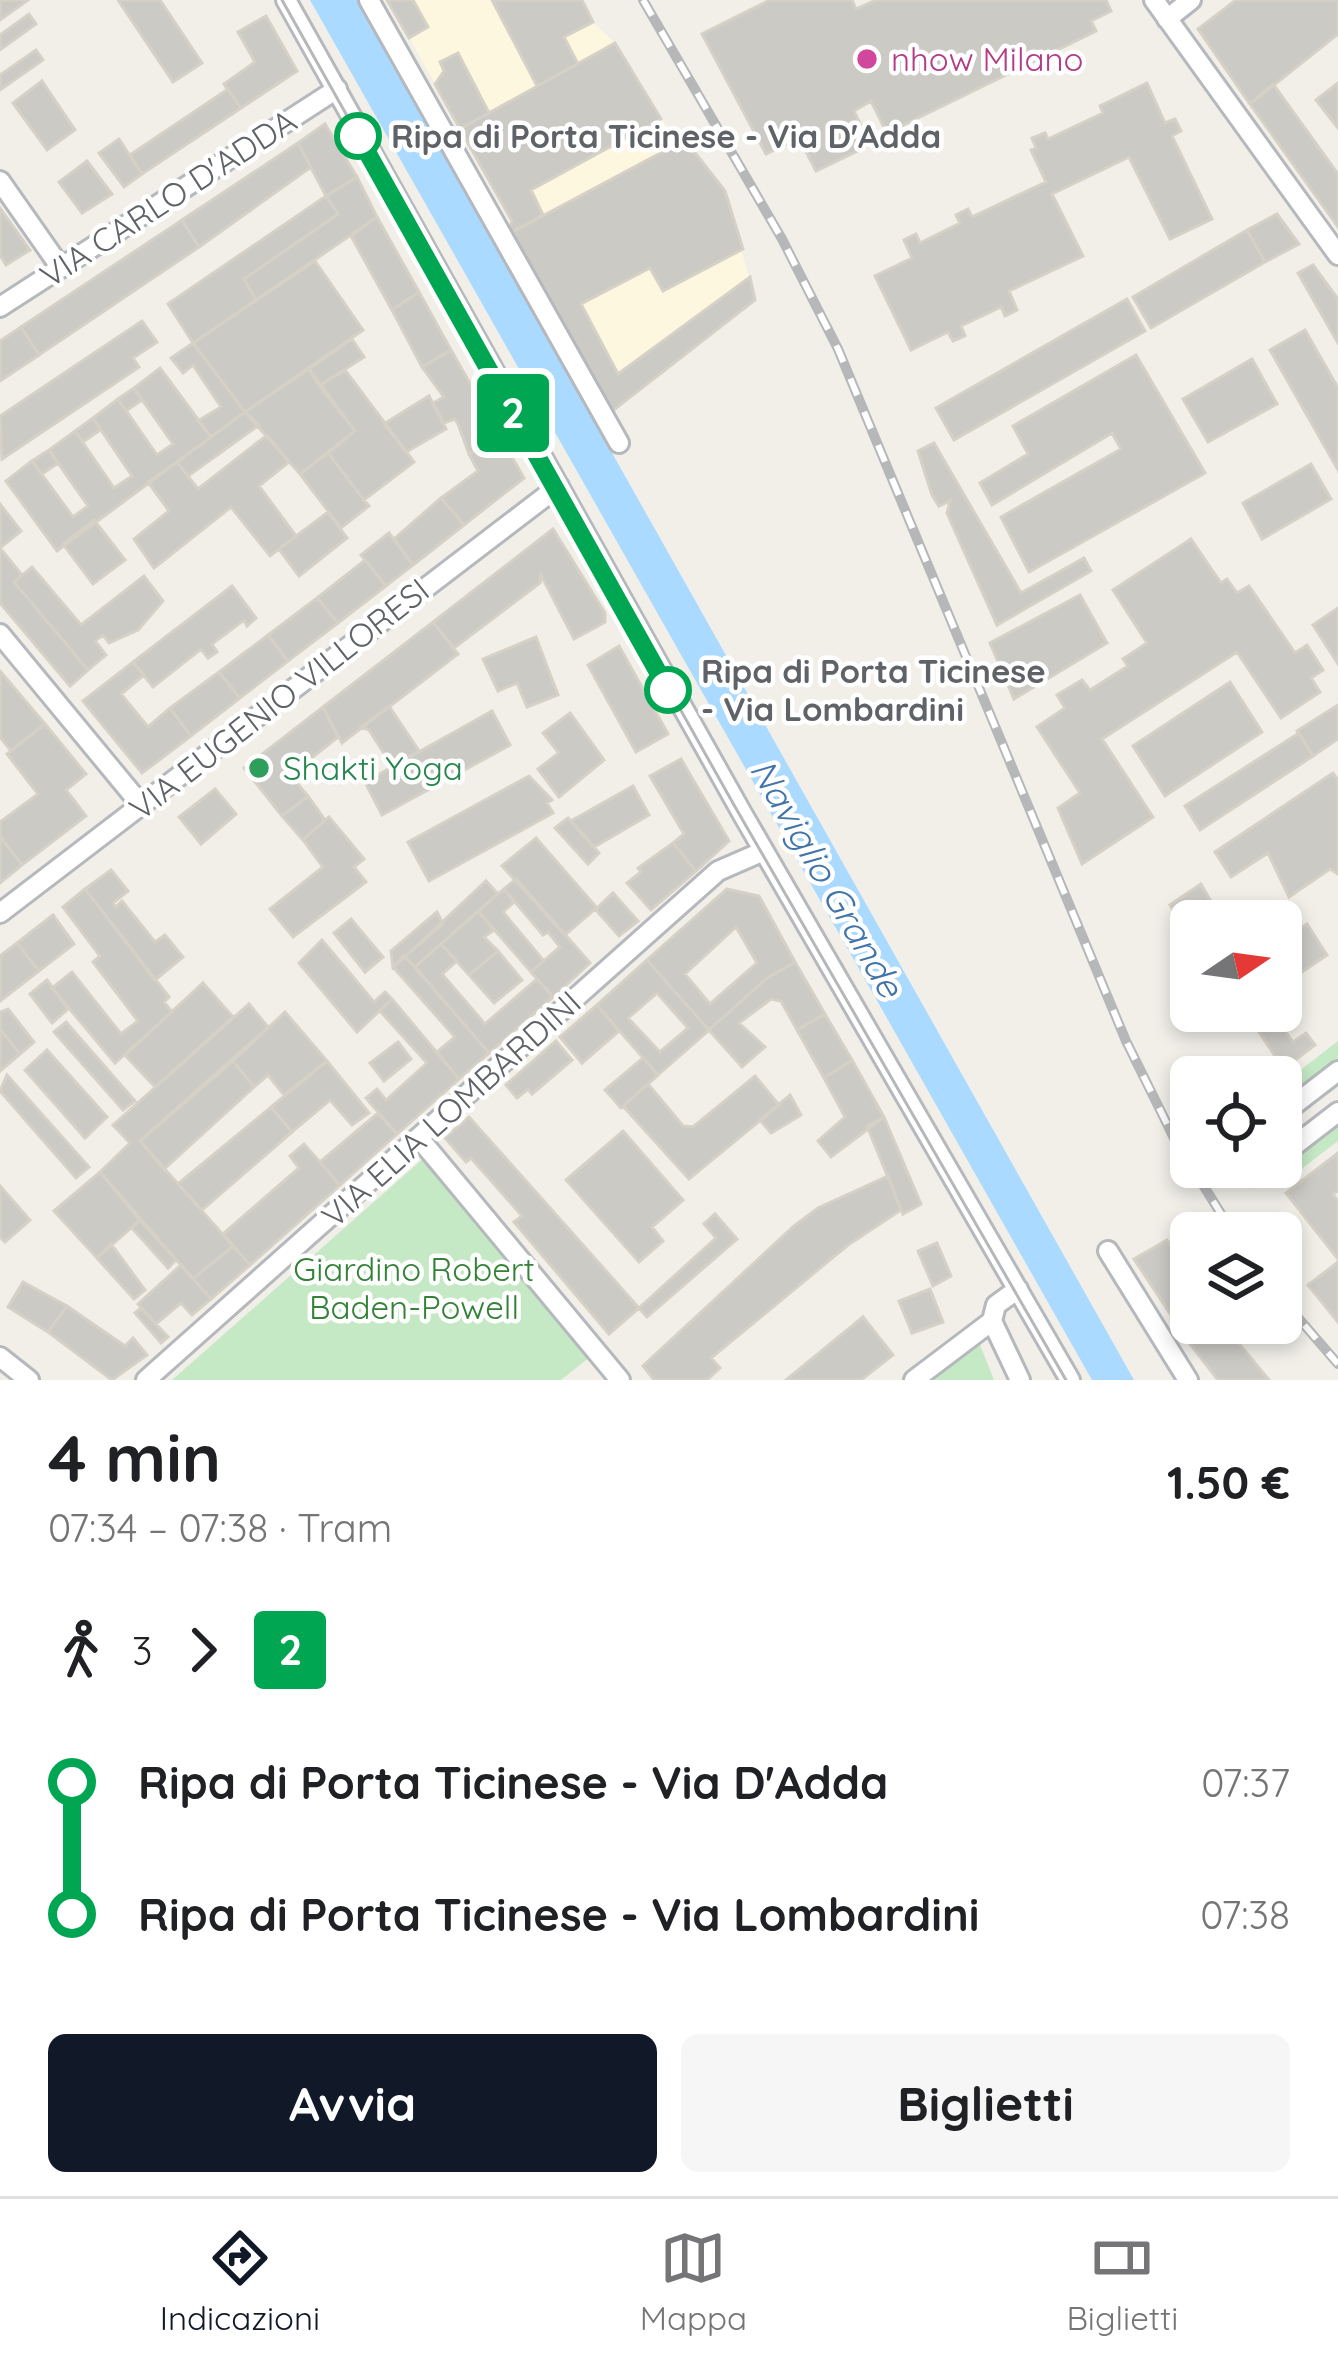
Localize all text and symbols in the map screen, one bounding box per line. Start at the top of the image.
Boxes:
place label: nhow Milano [891,38,1084,79]
marker: nhow Milano [854,46,880,72]
street label: VIA CARLO D'ADDA [32,99,304,296]
marker: Ripa di Porta Ticinese - Via D'Adda [336,114,380,158]
place label: Ripa di Porta Ticinese - Via D'Adda [391,115,941,156]
line badge: 2 [474,374,552,452]
text: 2 [501,386,525,439]
street label: VIA EUGENIO VILLORESI [121,569,437,828]
place label: Ripa di Porta Ticinese - Via Lombardini [701,650,1046,729]
marker: Ripa di Porta Ticinese - Via Lombardini [646,668,690,712]
place label: Shakti Yoga [283,747,463,788]
water label: Naviglio Grande [741,751,915,1006]
marker: Shakti Yoga [246,755,272,781]
north arrow [1170,900,1302,1032]
map controls [1170,900,1302,1344]
street label: VIA ELIA LOMBARDINI [313,981,589,1236]
button: locate [1170,1056,1302,1188]
button: layers [1170,1212,1302,1344]
park label: Giardino Robert Baden-Powell [293,1248,535,1327]
text: 4 min [48,1416,221,1499]
text: 1.50 € [1167,1454,1290,1510]
text: 07:34 – 07:38 · Tram [48,1503,392,1552]
icon: walk [48,1617,114,1683]
icon: forward [170,1617,236,1683]
text: 2 [278,1623,302,1676]
text: 3 [132,1626,152,1675]
text: Ripa di Porta Ticinese - Via D'Adda [138,1754,888,1810]
text: 07:37 [1201,1758,1290,1807]
text: Ripa di Porta Ticinese - Via Lombardini [138,1886,979,1942]
text: 07:38 [1200,1890,1290,1939]
button: Avvia [48,2034,657,2172]
button: Biglietti [681,2034,1290,2172]
tab: Indicazioni [160,2225,320,2338]
tab: Mappa [640,2225,747,2338]
tab: Biglietti [1066,2225,1178,2338]

